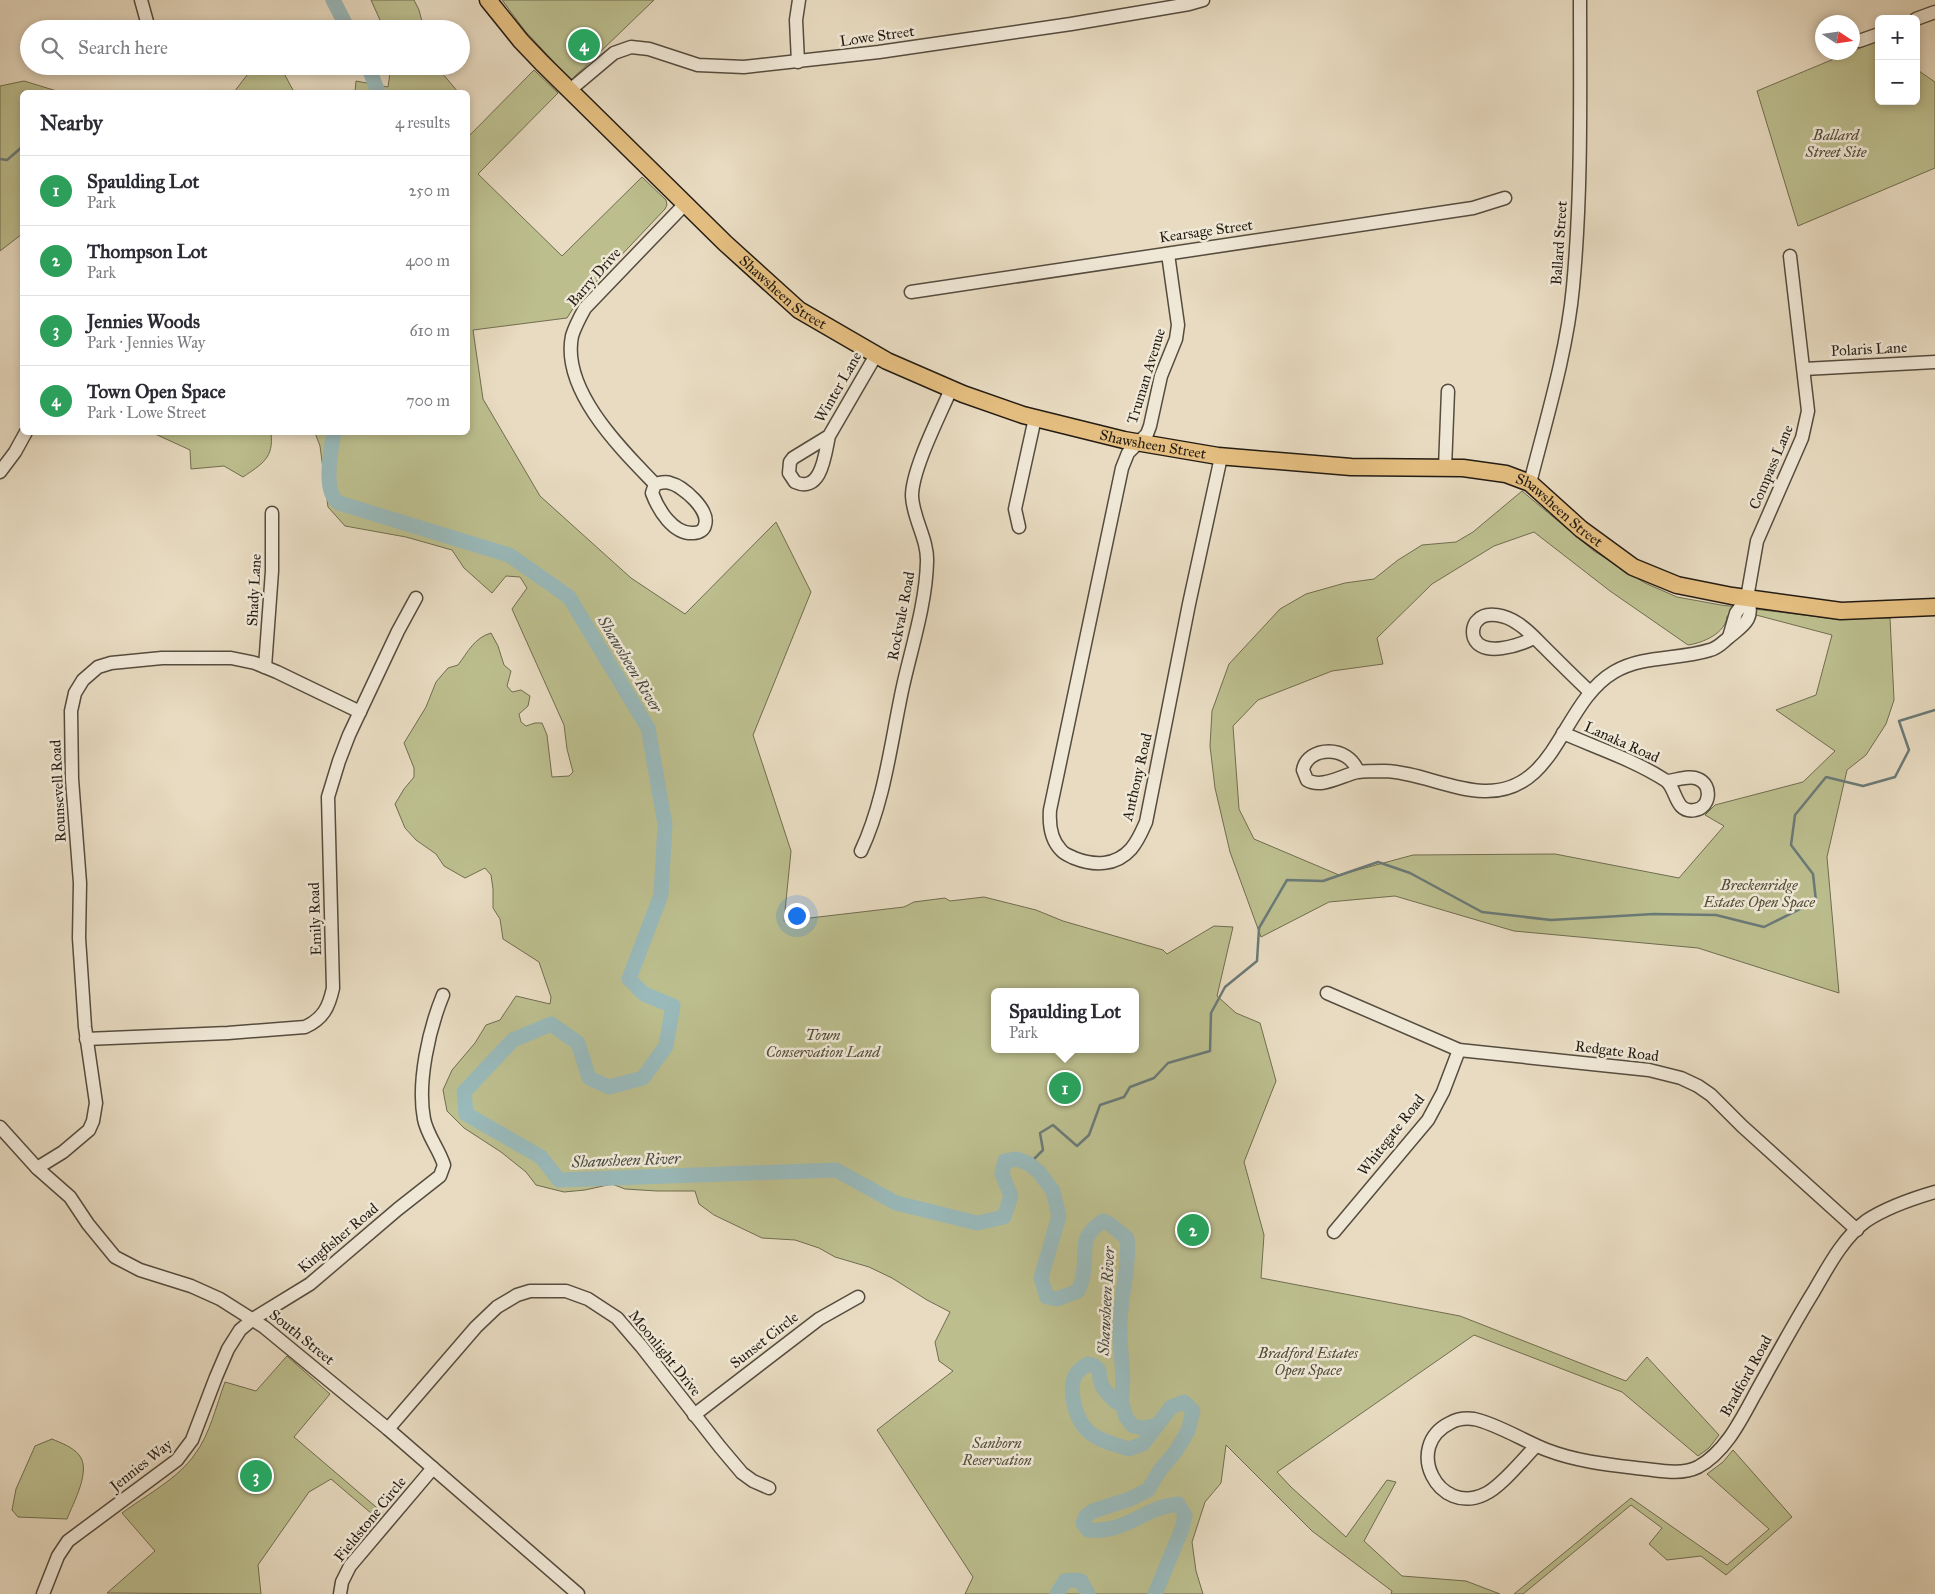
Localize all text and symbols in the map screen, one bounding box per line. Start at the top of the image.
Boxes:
north arrow [1815,15,1860,60]
map controls [1875,15,1920,105]
button: + [1875,15,1920,60]
search box [20,20,470,75]
street label: Lowe Street [839,22,916,50]
pin: 4 [568,26,600,64]
icon: search [38,34,66,62]
text: Search here [78,36,168,59]
button: − [1875,60,1920,105]
text: Nearby [40,110,103,136]
text: 4 results [395,113,450,132]
park label: Ballard Street Site [1805,126,1867,161]
text: Spaulding Lot [87,170,199,193]
text: 1 [53,181,59,200]
text: 250 m [409,181,450,200]
text: Park [87,193,116,212]
street label: Ballard Street [1547,200,1571,286]
street label: Kearsage Street [1158,215,1255,246]
text: Thompson Lot [87,240,207,263]
street label: Barry Drive [563,244,625,310]
text: 2 [52,251,60,270]
text: 400 m [406,251,450,270]
street label: Shawsheen Street [735,251,830,333]
text: Park [87,263,116,282]
text: Jennies Woods [87,310,200,333]
text: 3 [53,321,59,340]
text: 610 m [409,321,450,340]
street label: Truman Avenue [1123,326,1169,426]
text: Park · Jennies Way [87,333,205,352]
street label: Polaris Lane [1830,338,1908,360]
street label: Winter Lane [811,348,865,426]
text: Town Open Space [87,380,226,403]
text: 4 [52,391,60,410]
text: 700 m [406,391,450,410]
text: Park · Lowe Street [87,403,206,422]
street label: Compass Lane [1745,422,1797,512]
street label: Shawsheen Street [1098,425,1208,463]
street label: Shawsheen Street [1513,469,1607,551]
street label: Shady Lane [243,553,265,627]
street label: Rockvale Road [884,569,919,662]
water label: Shawsheen River [593,611,667,717]
street label: Lanaka Road [1582,717,1663,767]
street label: Anthony Road [1118,731,1156,824]
street label: Rounsevell Road [46,739,70,843]
park label: Breckenridge Estates Open Space [1702,876,1815,912]
street label: Emily Road [305,881,325,956]
your location [784,903,810,929]
popup [991,988,1139,1053]
text: Spaulding Lot [1009,1000,1121,1023]
text: Park [1009,1023,1038,1042]
park label: Town Conservation Land [766,1026,881,1061]
street label: Redgate Road [1574,1037,1660,1065]
pin: 1 [1049,1069,1081,1107]
street label: Whitegate Road [1354,1090,1429,1179]
water label: Shawsheen River [570,1149,682,1171]
street label: Kingfisher Road [294,1199,382,1277]
pin: 2 [1177,1211,1209,1249]
water label: Shawsheen River [1094,1245,1118,1357]
street label: South Street [266,1305,339,1369]
street label: Moonlight Drive [625,1306,705,1400]
street label: Sunset Circle [726,1308,802,1372]
street label: Bradford Road [1716,1332,1776,1420]
park label: Bradford Estates Open Space [1257,1344,1359,1380]
park label: Sanborn Reservation [961,1434,1032,1469]
street label: Jennies Way [105,1435,177,1497]
pin: 3 [240,1457,272,1495]
street label: Fieldstone Circle [330,1473,410,1565]

